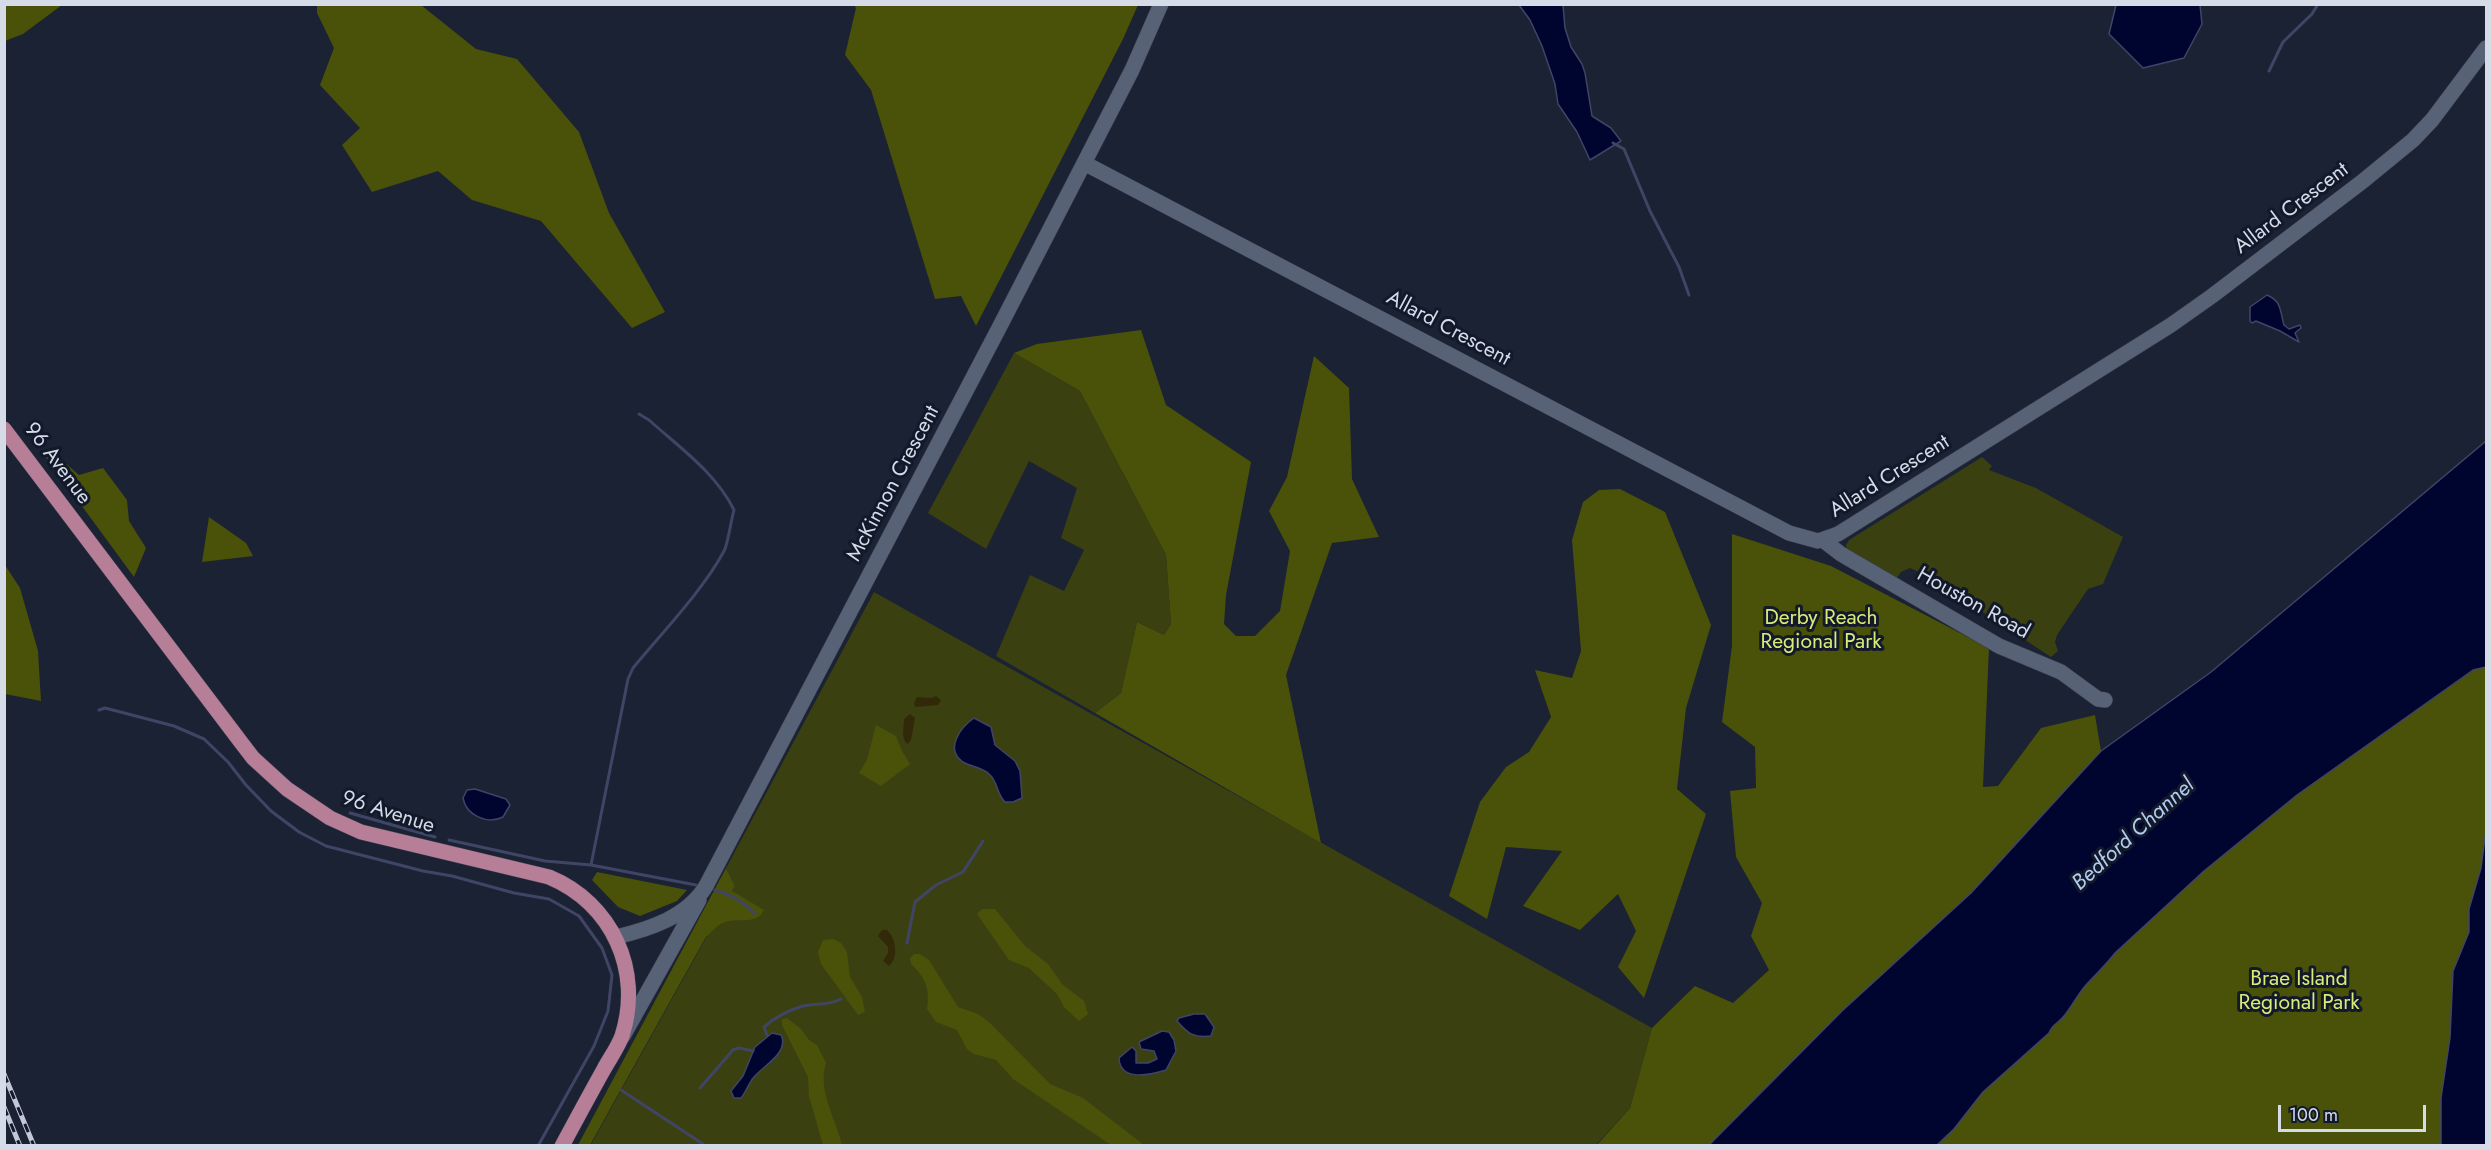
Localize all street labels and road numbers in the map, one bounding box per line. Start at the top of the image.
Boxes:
street label: Allard Crescent [2230,158,2354,260]
street label: Allard Crescent [1382,286,1514,372]
street label: McKinnon Crescent [842,402,946,566]
street label: 96 Avenue [18,418,96,510]
street label: Allard Crescent [1825,430,1955,524]
street label: Houston Road [1912,563,2034,645]
street label: 96 Avenue [338,786,438,840]

